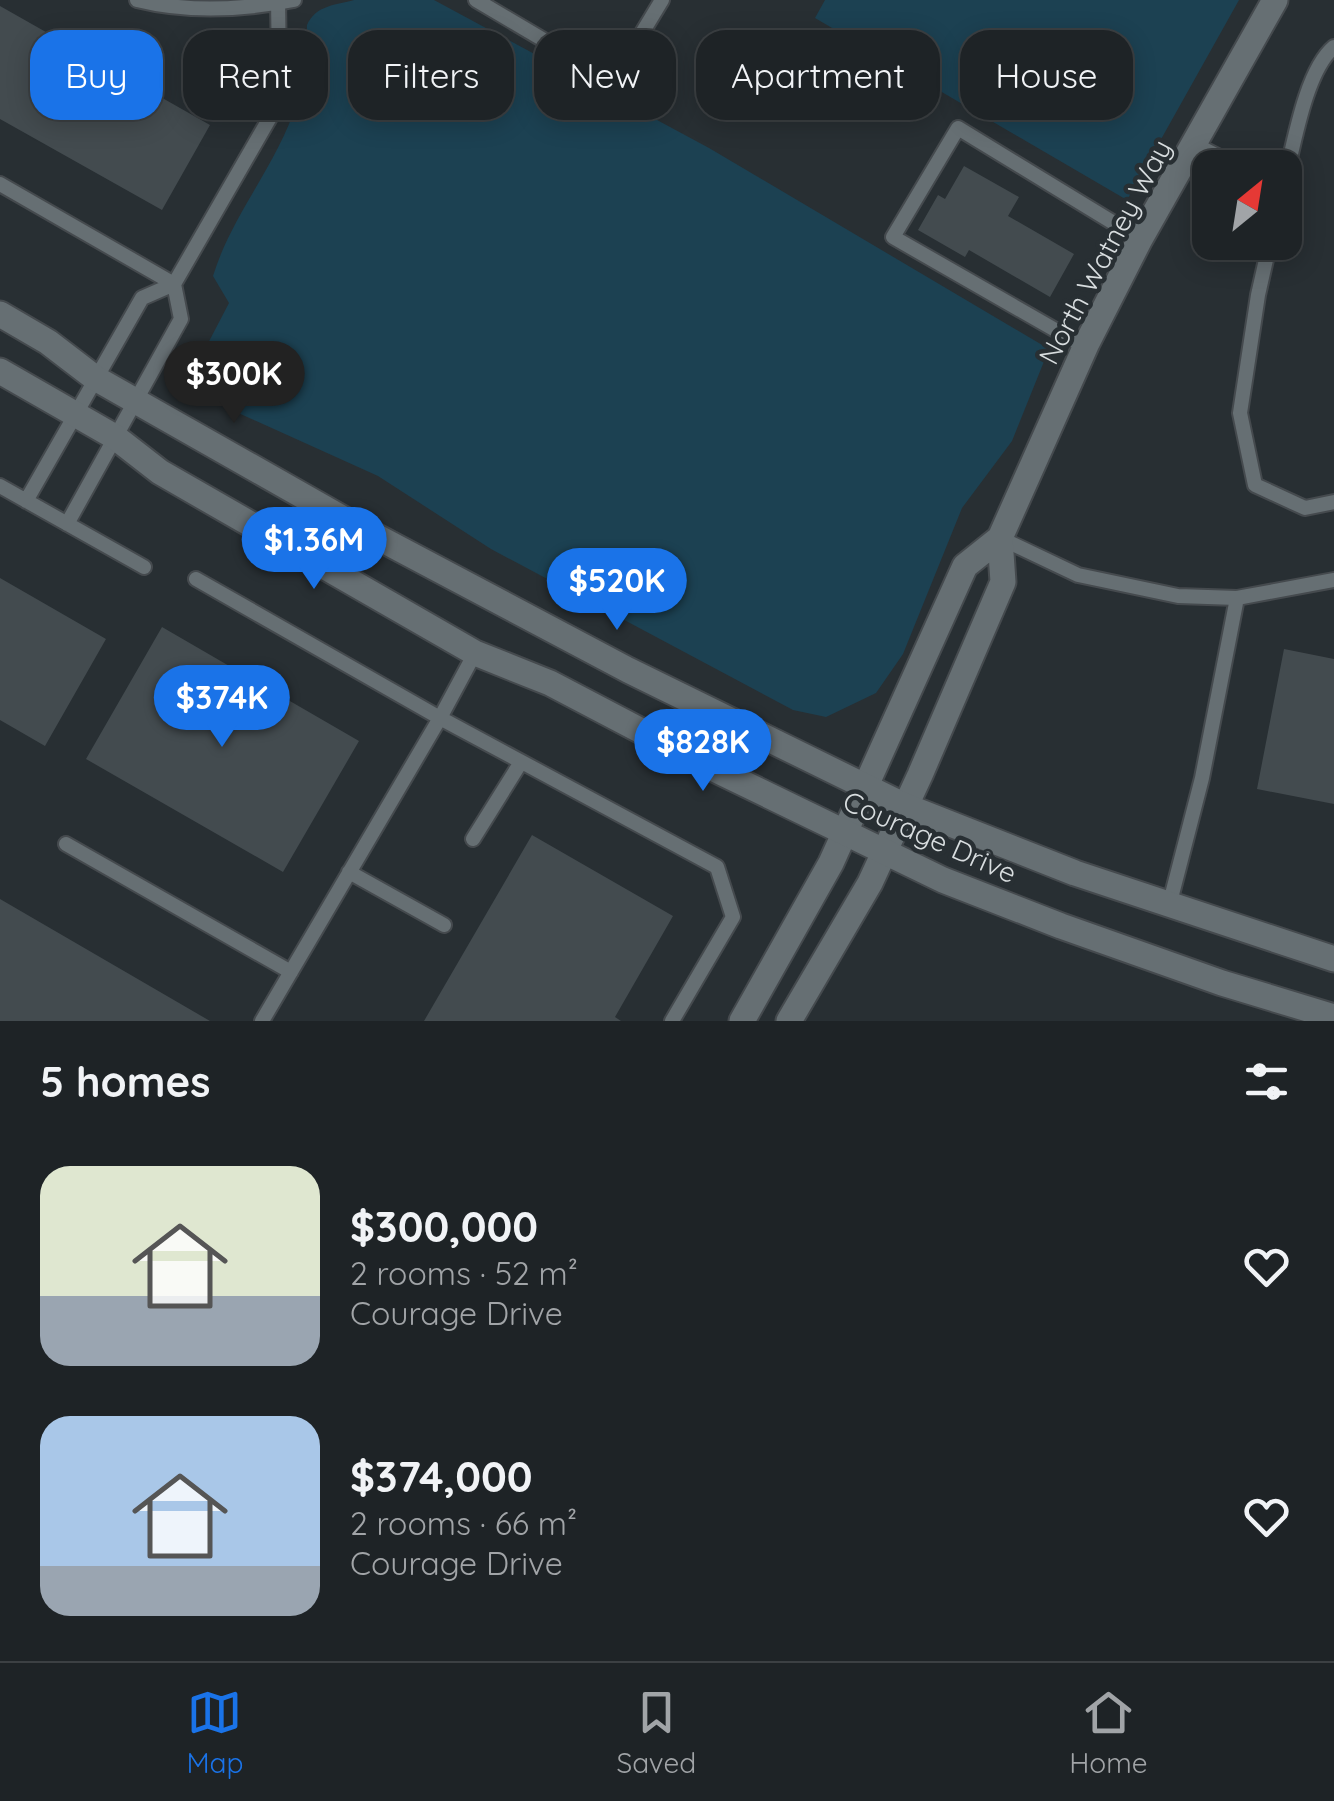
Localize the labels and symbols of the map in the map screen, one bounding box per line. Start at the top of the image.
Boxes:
street label: North Watney Way [1031,133,1179,370]
north arrow [1192,150,1302,260]
pin: $300K [164,341,304,426]
pin: $1.36M [233,507,395,592]
pin: $520K [547,548,687,633]
pin: $374K [152,665,292,750]
pin: $828K [633,709,773,794]
street label: Courage Drive [838,783,1022,890]

